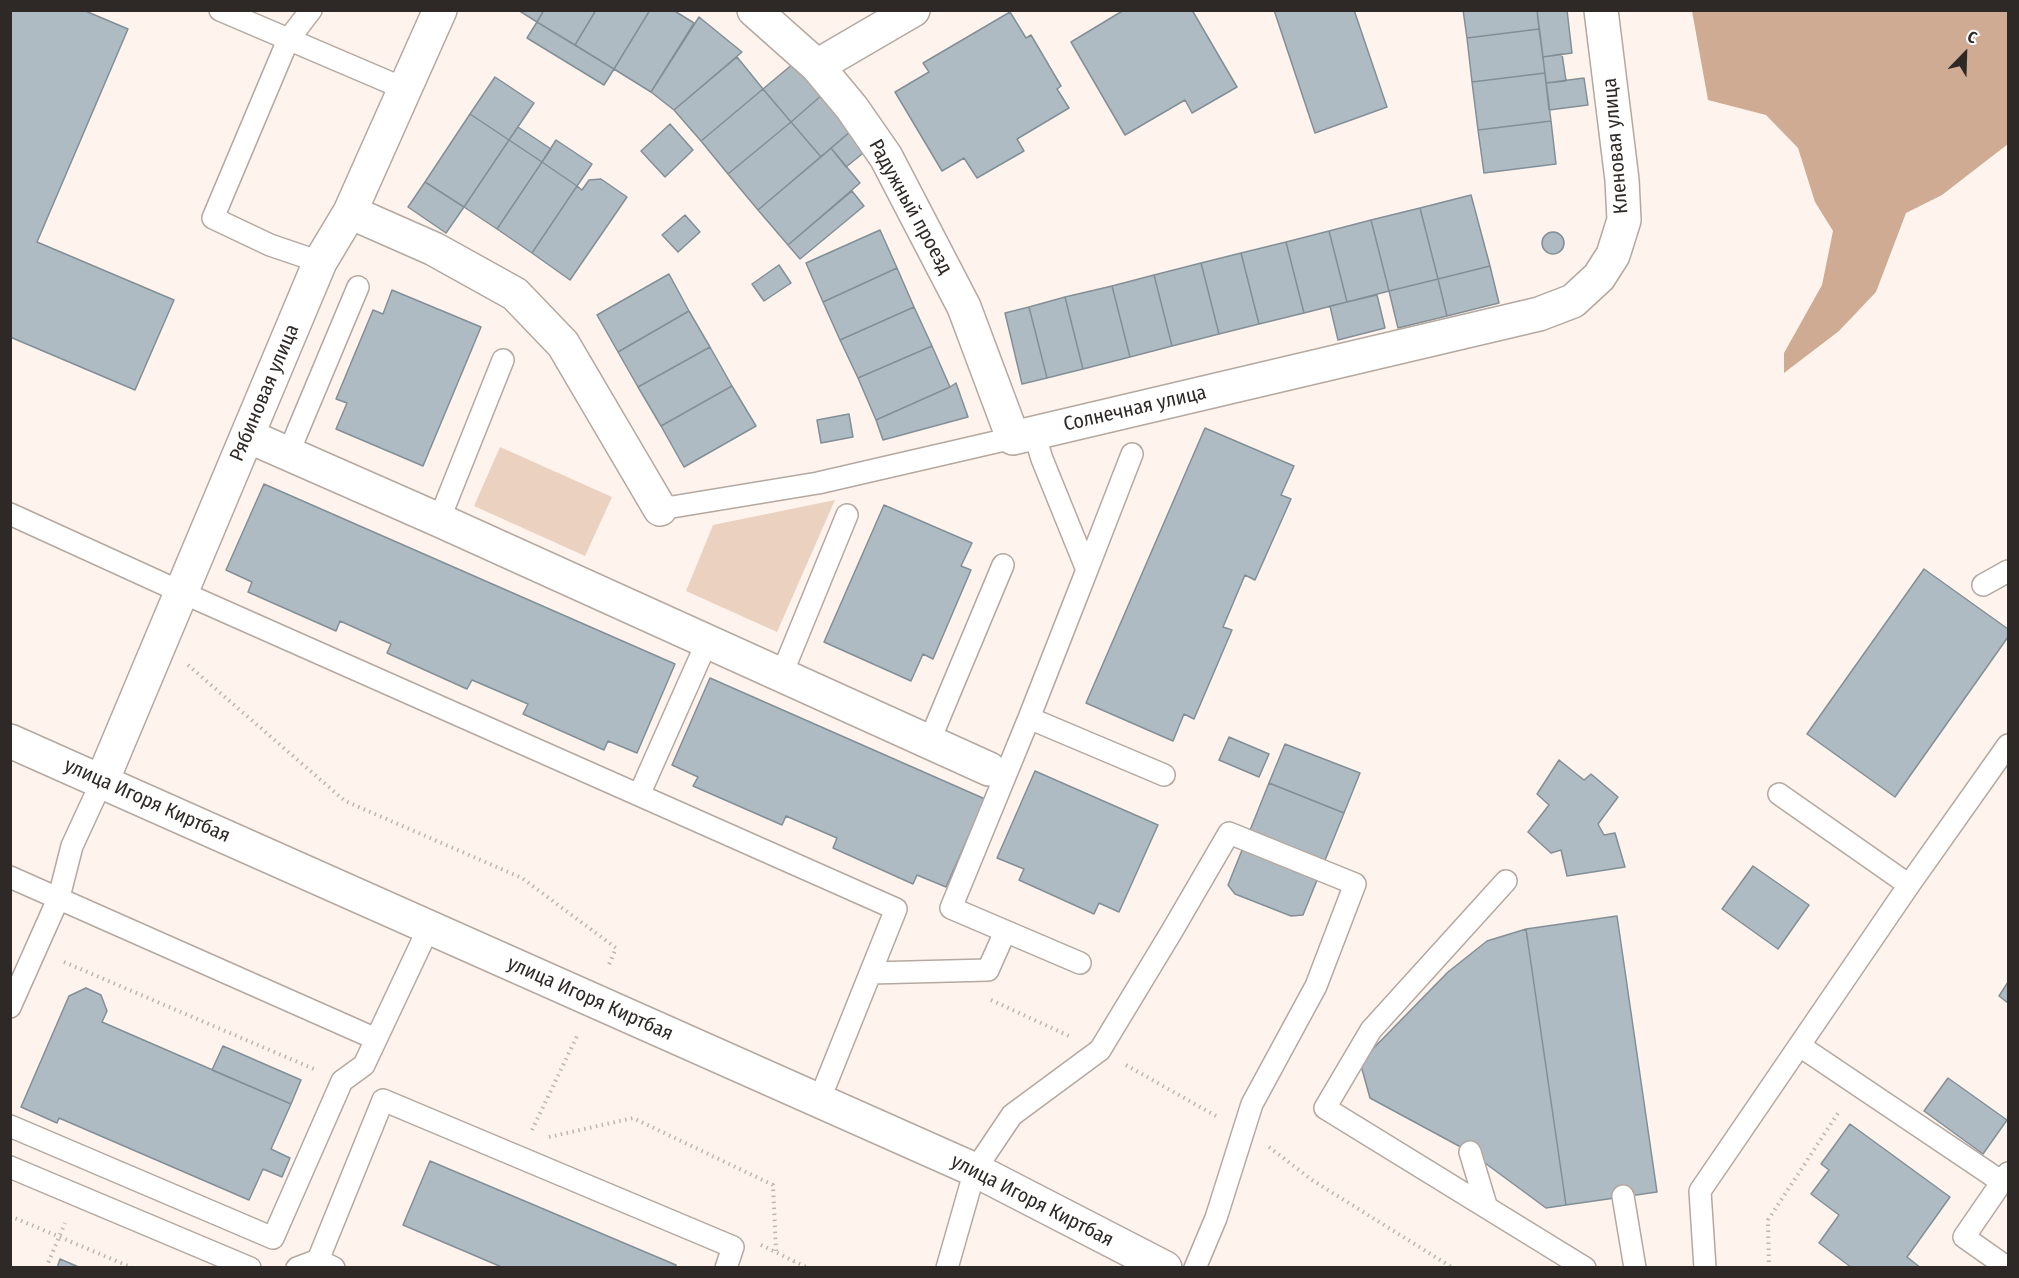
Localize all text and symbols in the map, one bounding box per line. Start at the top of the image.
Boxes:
north arrow [1935,24,1995,84]
text: С [1965,27,1980,47]
street label: Кленовая улица [1598,77,1634,215]
street label: Радужный проезд [863,135,957,279]
street label: Рябиновая улица [225,321,305,465]
street label: Солнечная улица [1061,381,1209,437]
street label: улица Игоря Киртбая [60,754,234,848]
street label: улица Игоря Киртбая [503,952,677,1046]
street label: улица Игоря Киртбая [947,1150,1117,1252]

